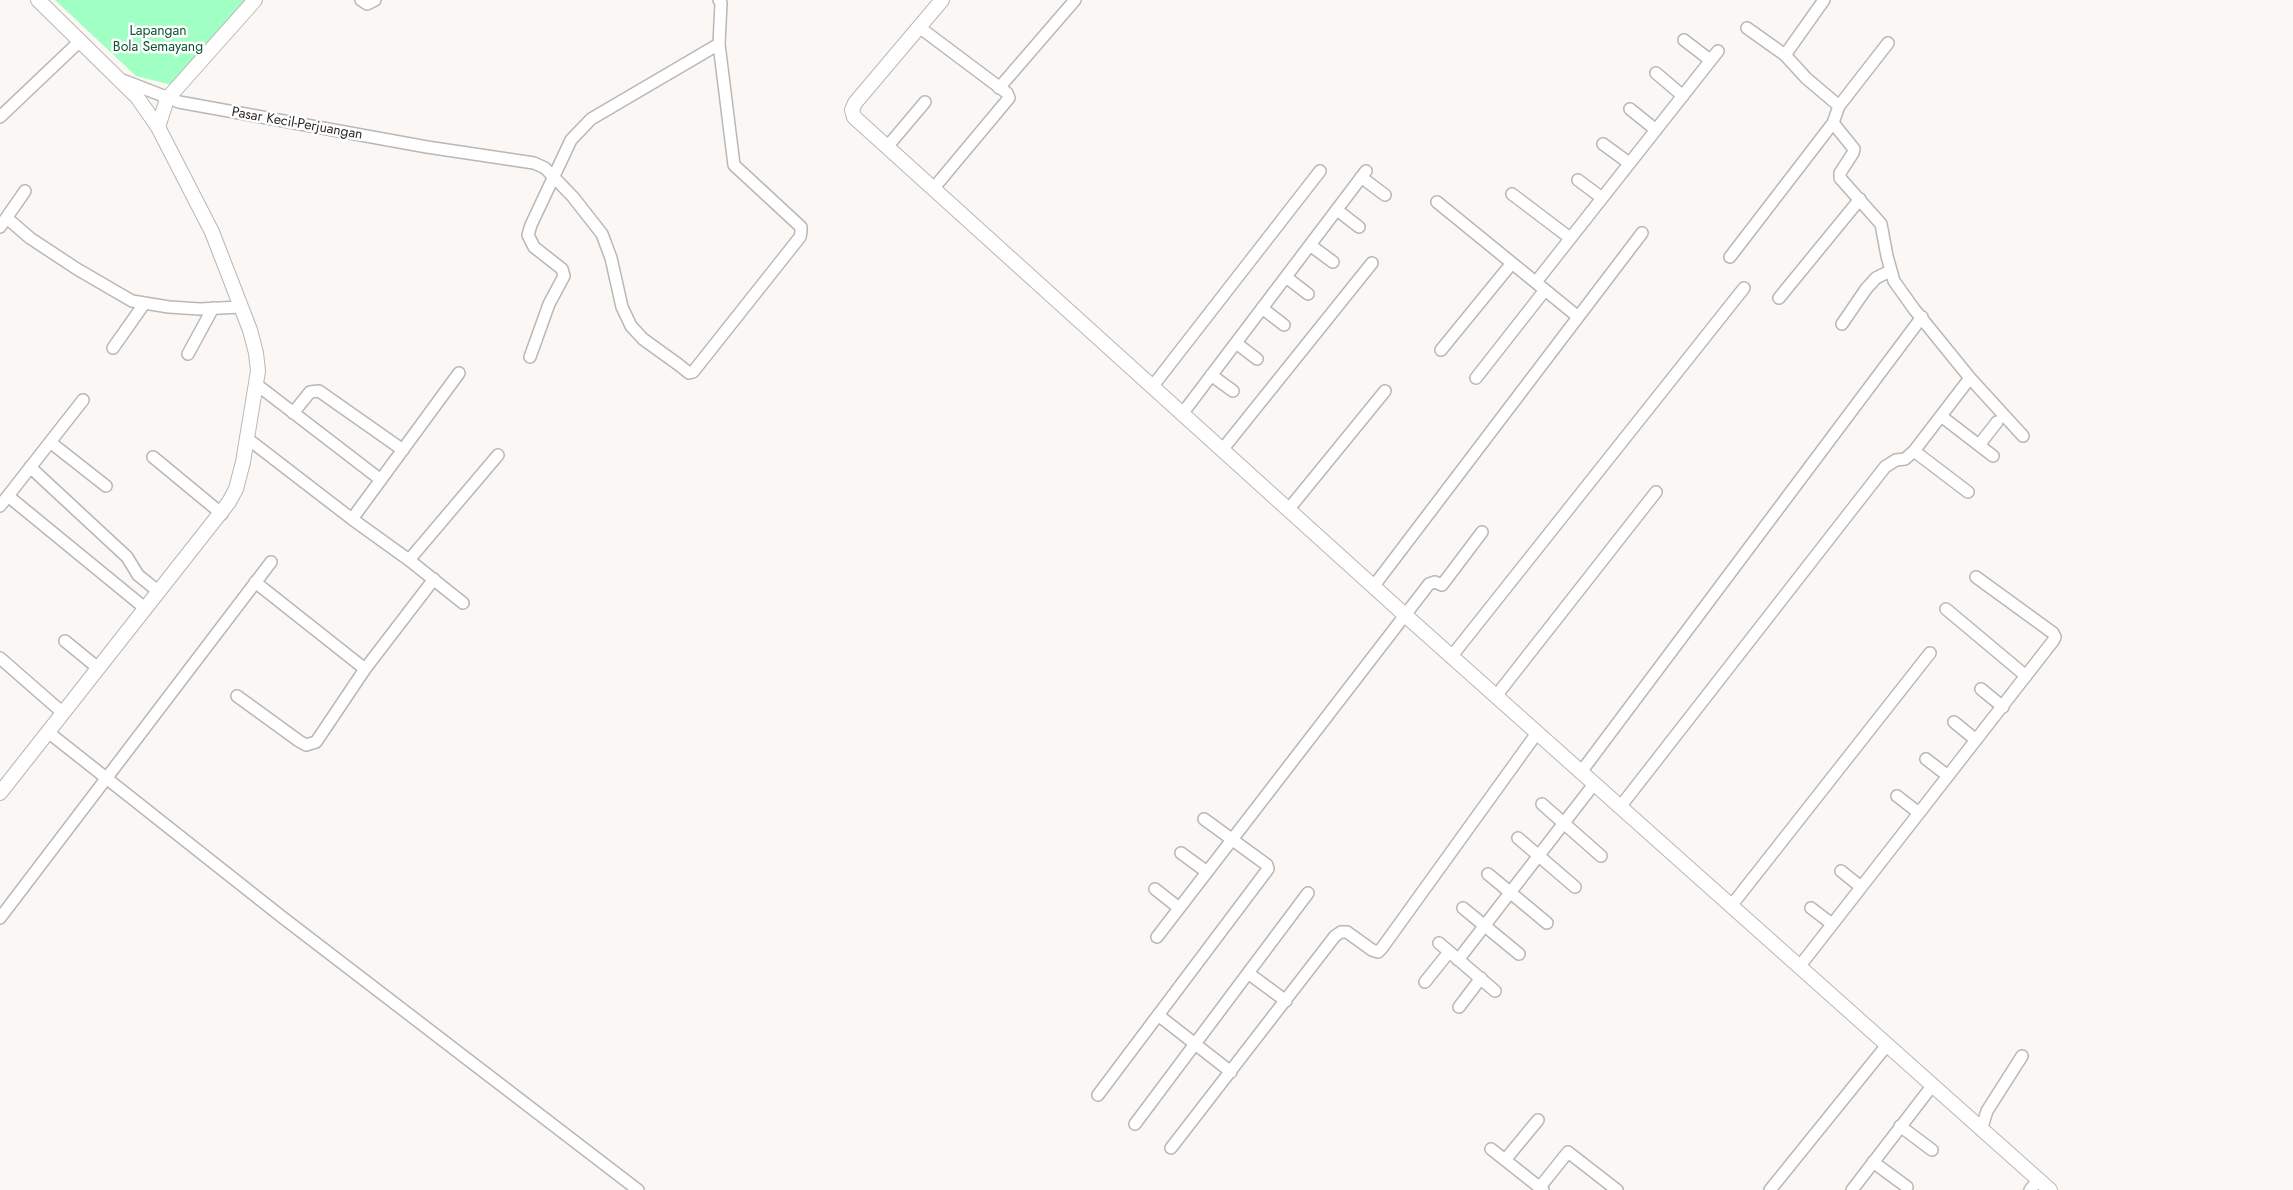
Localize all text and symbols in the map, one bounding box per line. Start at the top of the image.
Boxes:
park label: Lapangan Bola Semayang [113,24,203,56]
street label: Pasar Kecil-Perjuangan [230,104,364,144]

